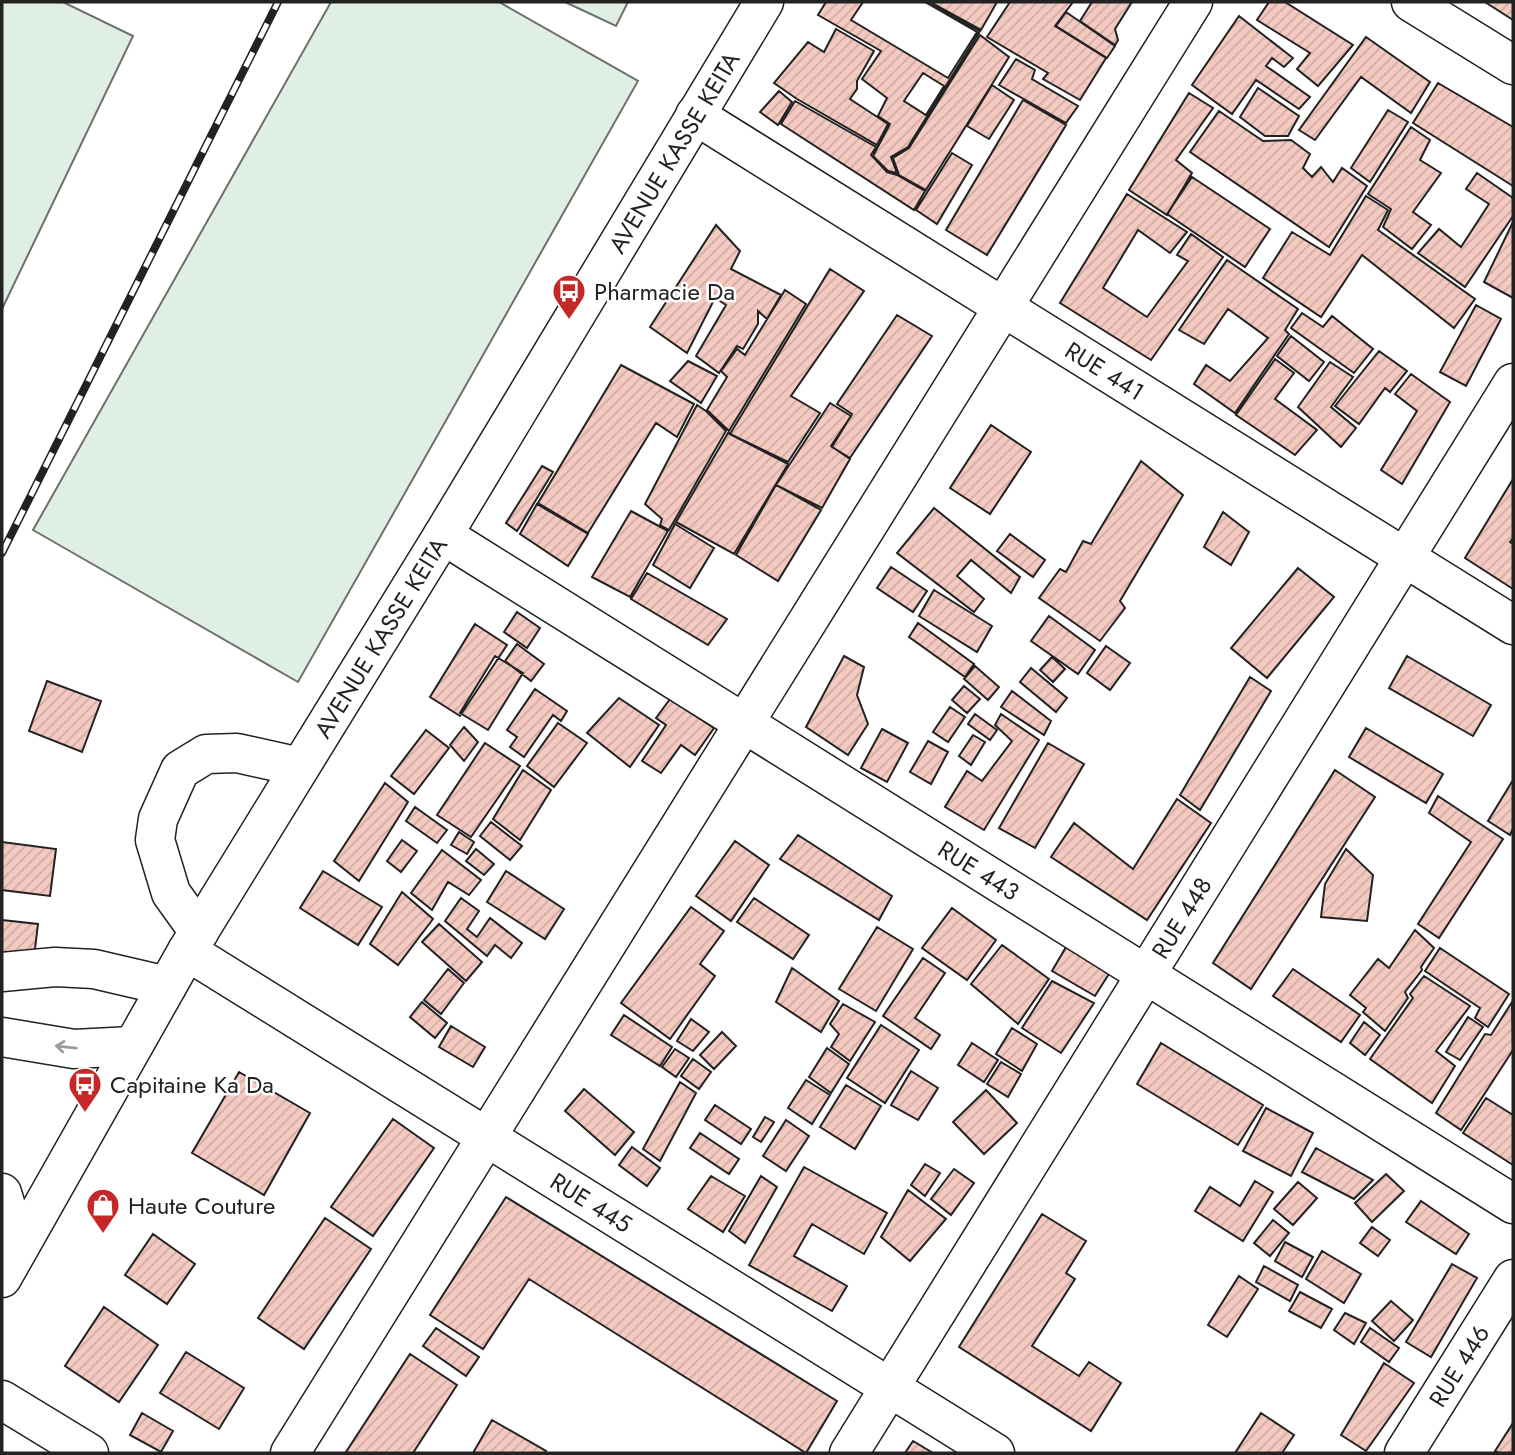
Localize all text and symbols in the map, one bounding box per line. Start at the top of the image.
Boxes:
street label: AVENUE KASSE KEITA [599,45,748,260]
bus stop icon: Pharmacie Da [550,272,588,321]
place label: Pharmacie Da [594,274,735,309]
street label: RUE 441 [1058,332,1151,409]
street label: AVENUE KASSE KEITA [305,530,455,744]
street label: RUE 443 [931,831,1026,909]
street label: RUE 448 [1143,870,1220,965]
one-way arrow [56,1041,78,1054]
bus stop icon: Capitaine Ka Da [66,1065,104,1114]
place label: Capitaine Ka Da [110,1067,274,1102]
street label: RUE 445 [544,1163,639,1241]
shop icon: Haute Couture [84,1186,122,1235]
place label: Haute Couture [128,1188,275,1223]
street label: RUE 446 [1420,1318,1498,1413]

